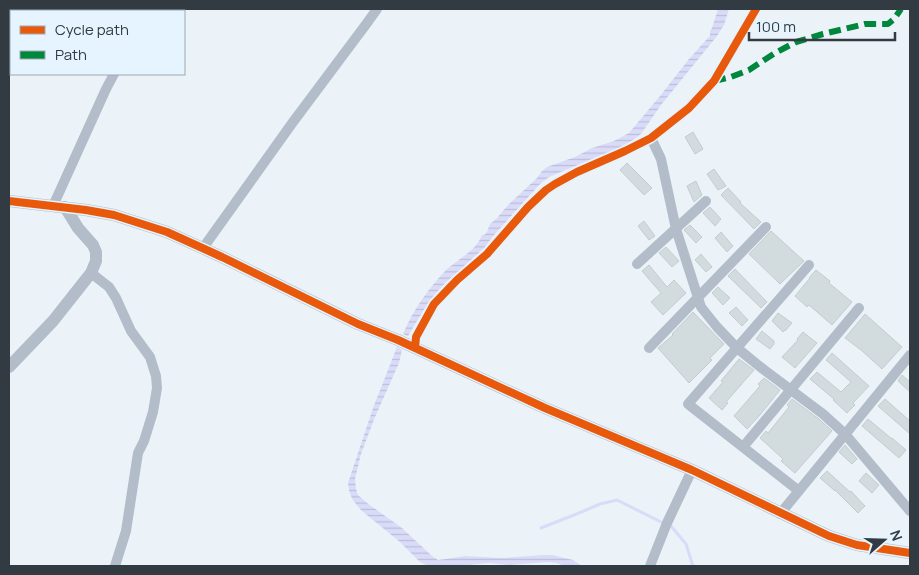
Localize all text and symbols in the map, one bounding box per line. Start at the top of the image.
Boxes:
legend [10,10,185,75]
scale bar [749,10,895,42]
text: 100 m [756,16,796,37]
text: Cycle path [55,19,129,40]
text: Path [55,44,87,65]
north arrow [859,515,909,565]
text: N [886,527,907,543]

